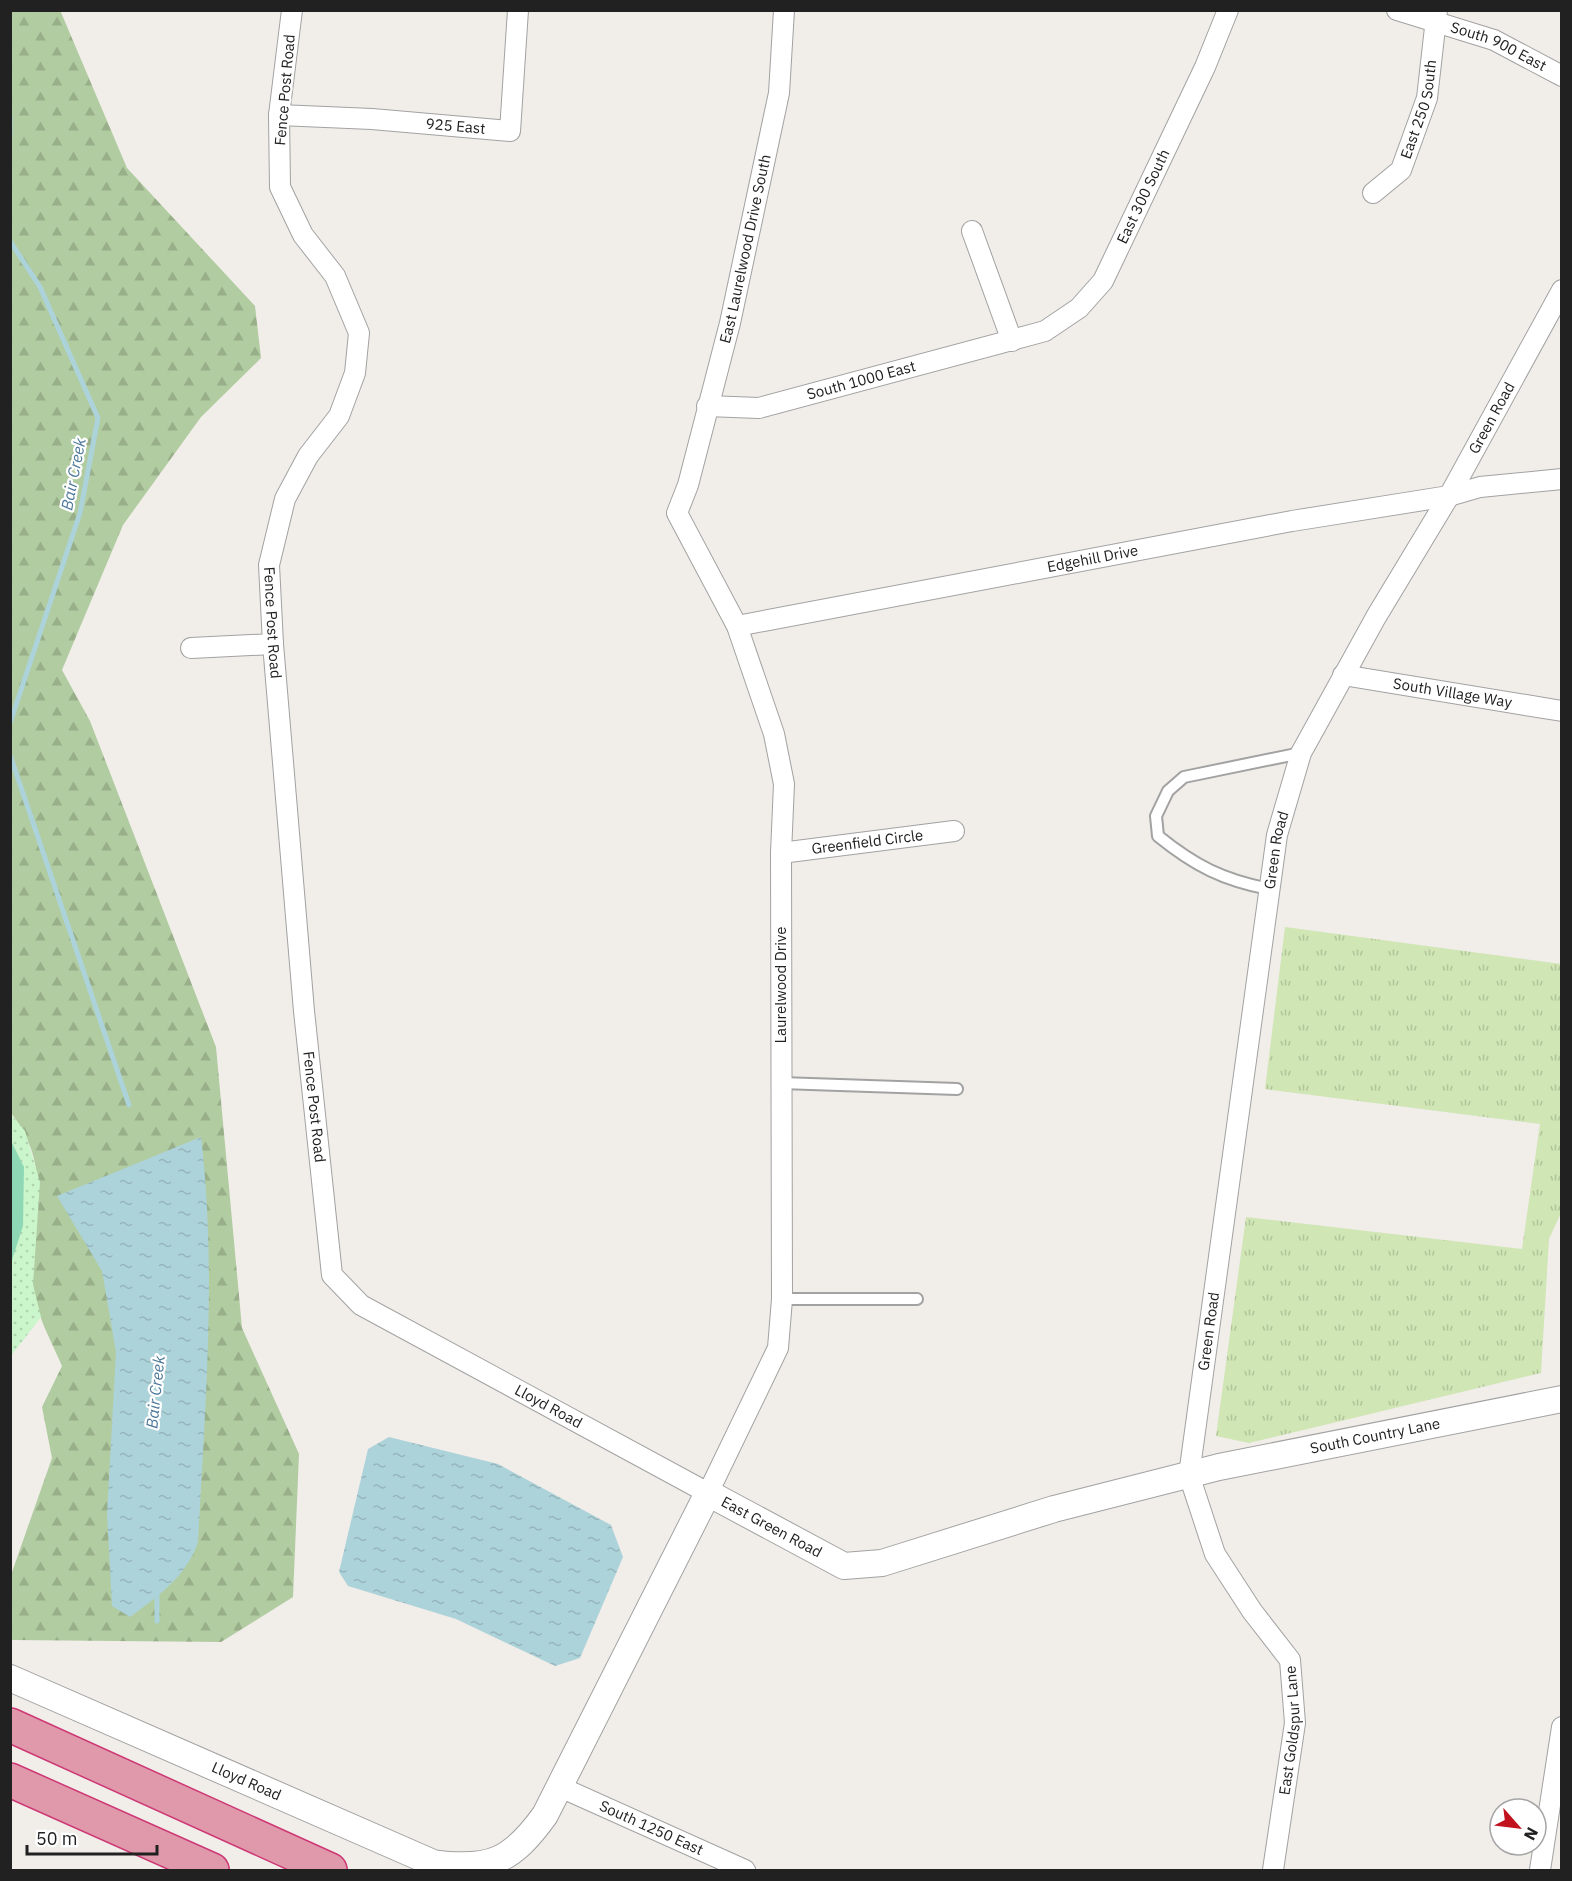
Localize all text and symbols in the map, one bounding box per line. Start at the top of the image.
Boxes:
street label: South 900 East [1448,17,1550,75]
street label: Fence Post Road [270,33,299,146]
street label: East 250 South [1396,58,1440,161]
street label: 925 East [425,114,486,138]
street label: East 300 South [1112,146,1174,247]
street label: East Laurelwood Drive South [715,153,775,345]
street label: South 1000 East [805,356,918,404]
street label: Green Road [1464,379,1519,457]
water label: Bair Creek [56,436,90,512]
street label: Edgehill Drive [1046,540,1140,576]
street label: Fence Post Road [260,566,286,679]
street label: South Village Way [1392,673,1514,712]
street label: Green Road [1260,809,1293,890]
street label: Greenfield Circle [810,825,924,858]
street label: Laurelwood Drive [771,926,790,1044]
street label: Fence Post Road [299,1050,330,1163]
street label: Green Road [1193,1291,1223,1372]
water label: Bair Creek [141,1354,169,1429]
street label: Lloyd Road [512,1380,586,1432]
street label: South Country Lane [1308,1413,1442,1458]
street label: East Green Road [718,1492,826,1562]
street label: East Goldspur Lane [1274,1665,1304,1796]
street label: Lloyd Road [209,1757,284,1804]
street label: South 1250 East [597,1796,706,1859]
north arrow [1488,1797,1548,1857]
scale bar [27,1818,158,1856]
text: N [1520,1824,1543,1844]
text: 50 m [36,1827,78,1850]

